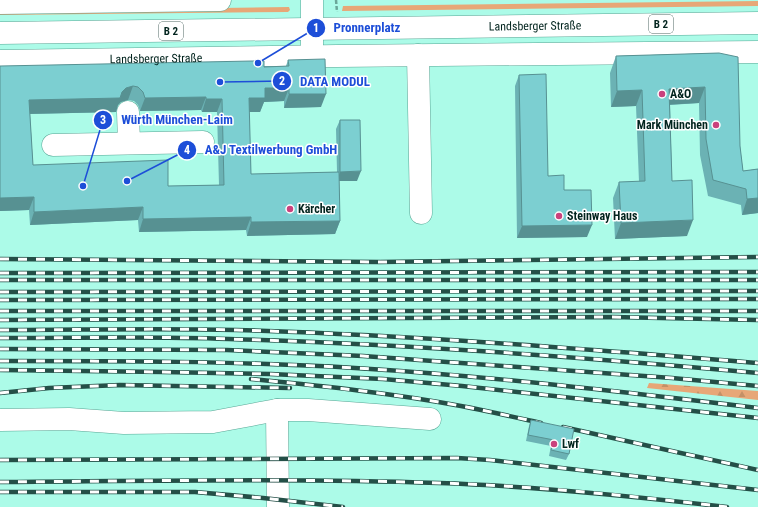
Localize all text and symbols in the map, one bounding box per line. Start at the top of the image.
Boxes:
callout: Pronnerplatz [306,15,409,40]
road number: B 2 [649,15,673,33]
street label: Landsberger Straße [489,18,582,34]
text: Pronnerplatz [334,20,401,35]
text: 1 [313,21,319,35]
road number: B 2 [159,22,183,40]
street label: Landsberger Straße [110,51,203,66]
callout: DATA MODUL [272,69,378,94]
text: 2 [279,74,285,88]
text: DATA MODUL [300,74,370,89]
place label: A&O [670,87,691,101]
marker: A&O [657,89,667,99]
callout: Würth München-Laim [93,107,241,132]
text: Würth München-Laim [121,112,233,127]
text: 3 [100,113,106,127]
place label: Mark München [637,118,708,132]
marker: Mark München [711,120,721,130]
callout: A&J Textilwerbung GmbH [177,137,346,162]
text: A&J Textilwerbung GmbH [205,142,337,157]
text: 4 [184,143,190,157]
place label: Kärcher [298,202,335,216]
marker: Kärcher [285,204,295,214]
place label: Steinway Haus [567,209,638,223]
marker: Steinway Haus [554,211,564,221]
place label: Lwf [562,437,579,451]
marker: Lwf [549,439,559,449]

